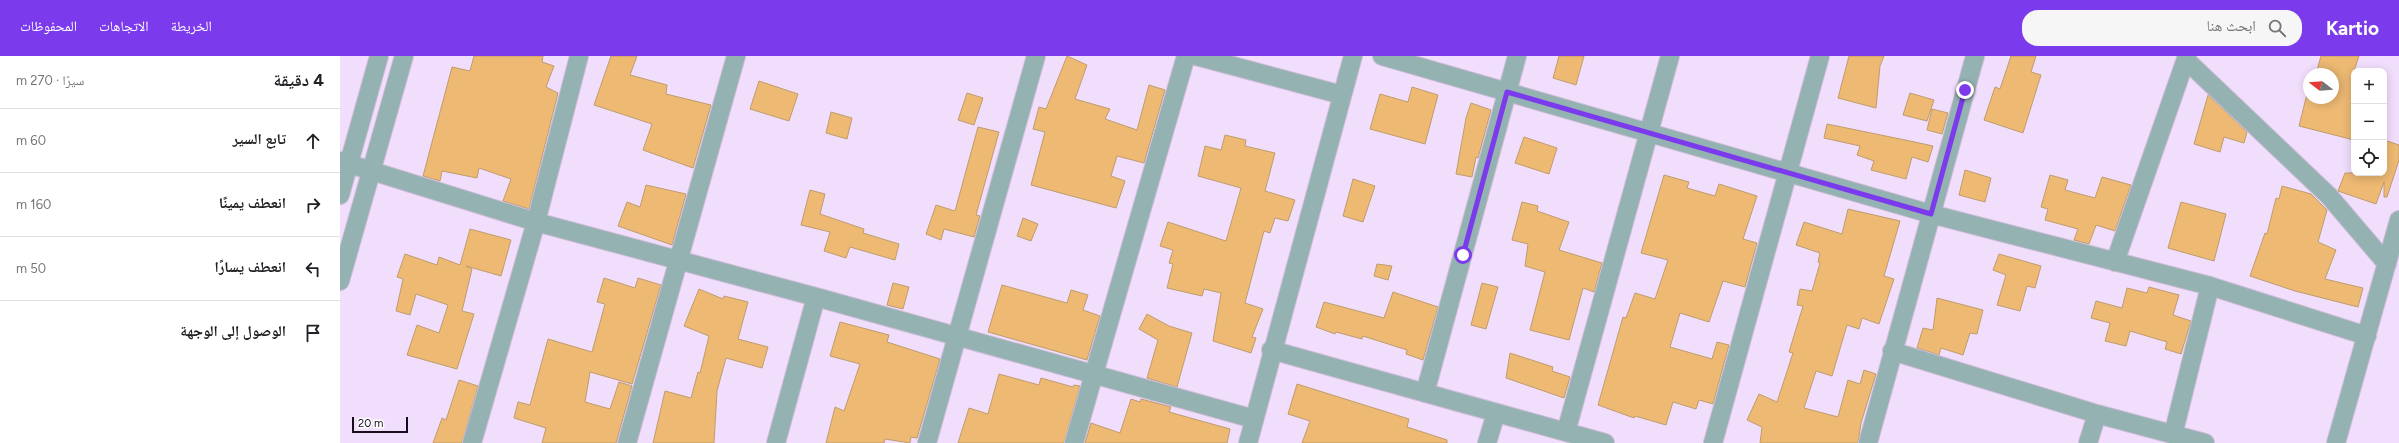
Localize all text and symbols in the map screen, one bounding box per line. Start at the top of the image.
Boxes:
search box [2022,10,2302,46]
text: ابحث هنا [2206,17,2256,35]
icon: search [2266,17,2288,39]
text: Kartio [2326,17,2379,40]
text: المحفوظات [20,18,77,35]
text: الاتجاهات [99,18,149,35]
text: الخريطة [171,18,212,35]
north arrow [2303,68,2339,104]
map controls [2351,68,2387,176]
button: + [2351,68,2387,104]
text: 4 دقيقة [273,70,324,90]
text: سيرًا · 270 m [16,73,84,88]
route end [1956,81,1974,99]
button: − [2351,104,2387,140]
text: تابع السير [232,130,286,148]
icon: ahead [302,130,324,152]
text: 60 m [16,133,46,148]
button: locate [2351,140,2387,176]
text: انعطف يمينًا [219,194,286,212]
icon: right [302,194,324,216]
text: 160 m [16,197,51,212]
route start [1454,246,1472,264]
text: انعطف يسارًا [214,258,286,276]
icon: left [302,258,324,280]
text: 50 m [16,261,46,276]
text: الوصول إلى الوجهة [180,322,286,340]
icon: arrive [302,322,324,344]
scale bar [352,415,408,434]
text: 20 m [358,417,383,430]

